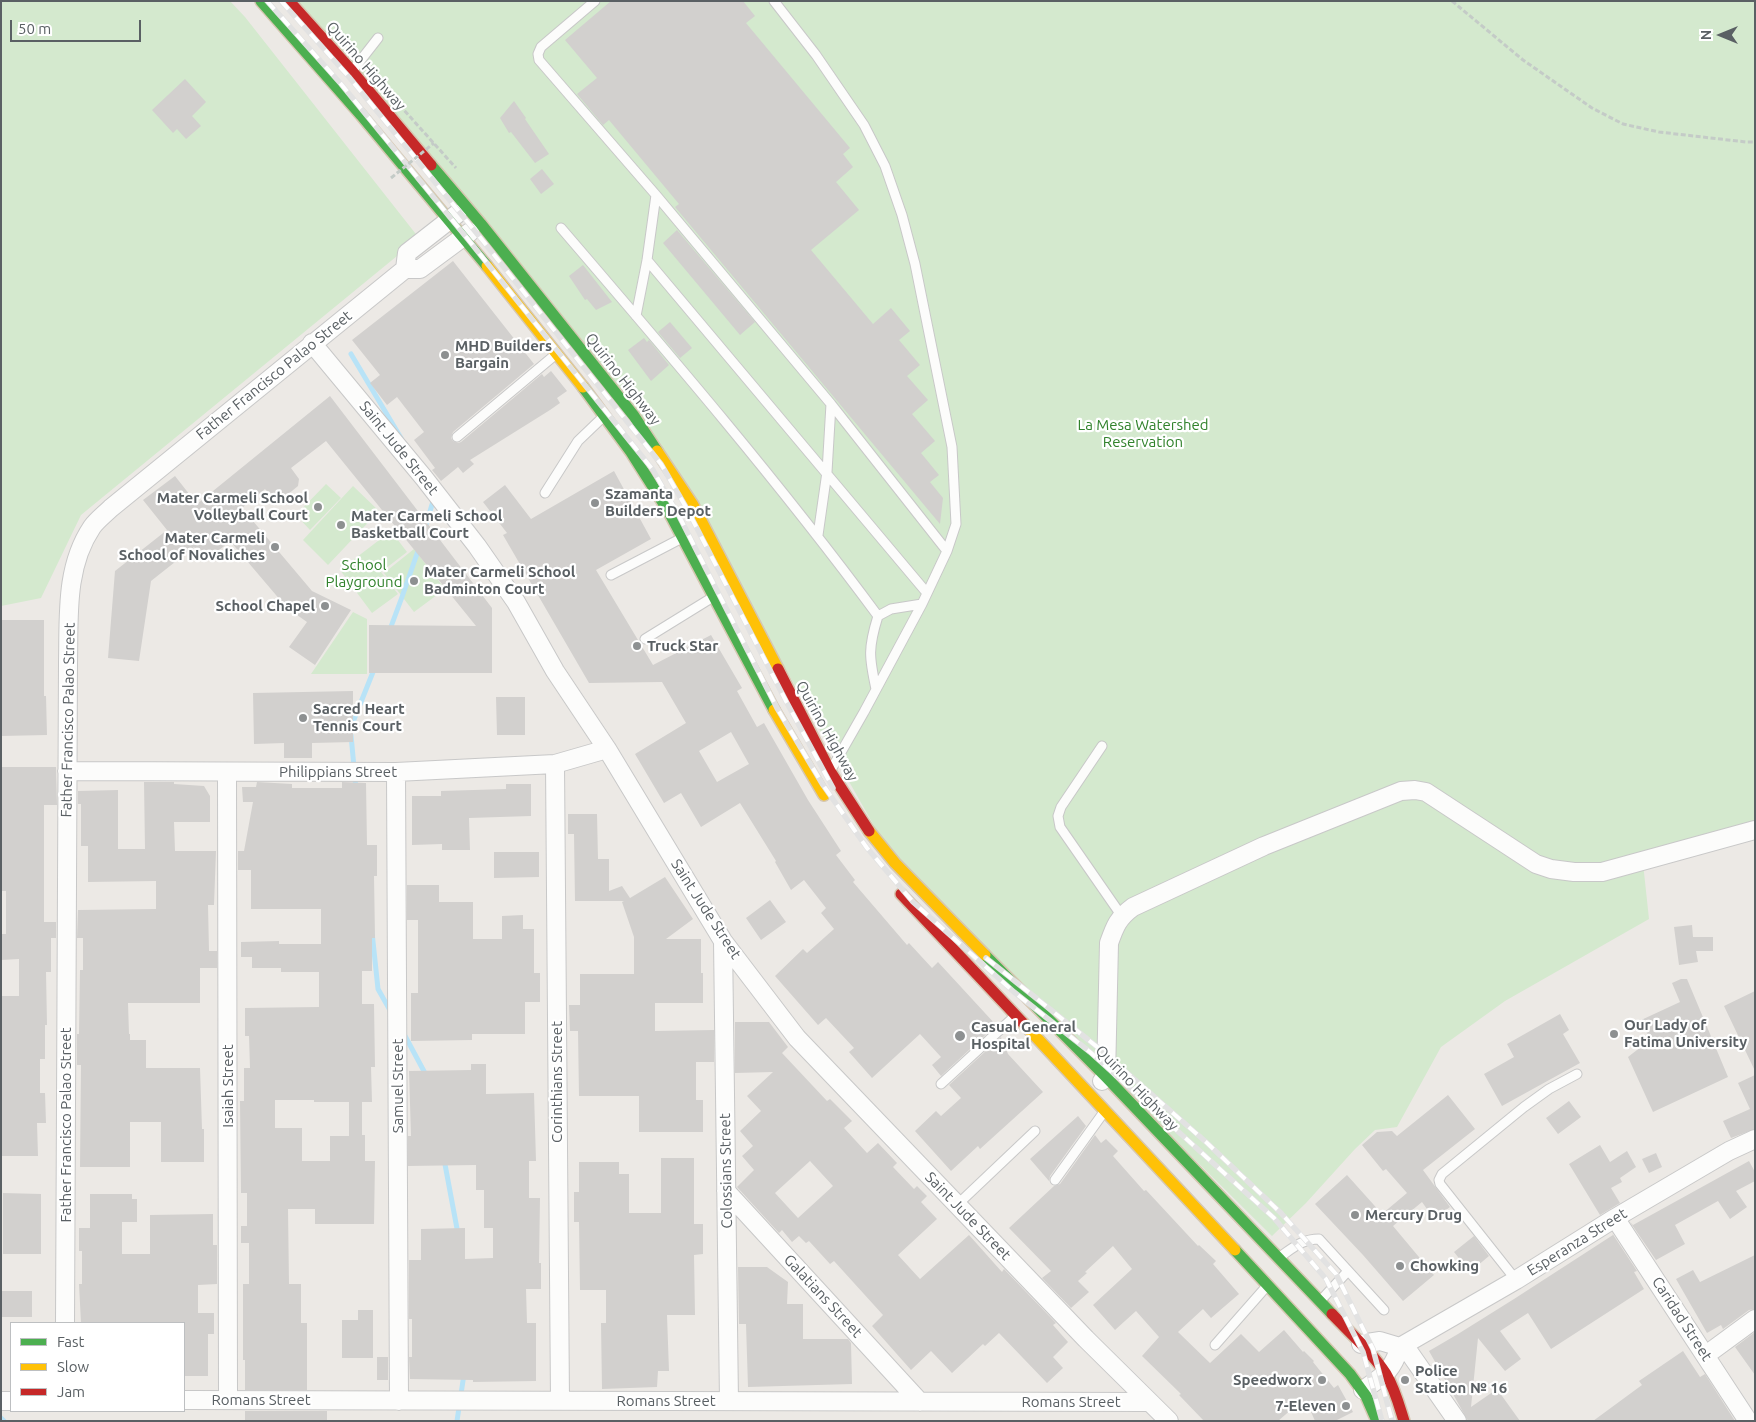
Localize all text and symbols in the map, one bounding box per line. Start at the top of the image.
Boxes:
scale bar [12,10,144,42]
north arrow [1696,10,1746,60]
street label: Quirino Highway [323,18,409,114]
text: 50 m [18,20,51,37]
text: N [1698,30,1714,40]
street label: Father Francisco Palao Street [193,307,355,443]
street label: Quirino Highway [581,329,665,429]
place label: MHD Builders Bargain [455,337,552,372]
marker: MHD Builders Bargain [439,349,451,361]
street label: Saint Jude Street [356,397,442,499]
park label: La Mesa Watershed Reservation [1077,416,1209,451]
place label: Szamanta Builders Depot [605,485,711,520]
place label: Mater Carmeli School Volleyball Court [157,489,308,524]
marker: Szamanta Builders Depot [589,497,601,509]
marker: Mater Carmeli School Volleyball Court [312,501,324,513]
place label: Mater Carmeli School Basketball Court [351,507,502,542]
marker: Mater Carmeli School Basketball Court [335,519,347,531]
place label: Mater Carmeli School of Novaliches [119,529,265,564]
marker: Mater Carmeli School of Novaliches [269,541,281,553]
park label: School Playground [326,556,402,591]
place label: Mater Carmeli School Badminton Court [424,563,575,598]
marker: Mater Carmeli School Badminton Court [408,575,420,587]
place label: School Chapel [216,597,315,615]
marker: School Chapel [319,600,331,612]
street label: Father Francisco Palao Street [57,622,79,818]
place label: Truck Star [647,637,718,655]
marker: Truck Star [631,640,643,652]
street label: Quirino Highway [792,678,862,784]
place label: Sacred Heart Tennis Court [313,700,405,735]
marker: Sacred Heart Tennis Court [297,712,309,724]
street label: Philippians Street [279,763,397,781]
street label: Saint Jude Street [667,856,745,962]
place label: Our Lady of Fatima University [1624,1016,1747,1051]
place label: Casual General Hospital [971,1018,1076,1053]
street label: Corinthians Street [548,1021,566,1143]
street label: Father Francisco Palao Street [57,1027,75,1223]
marker: Our Lady of Fatima University [1608,1028,1620,1040]
marker: Casual General Hospital [953,1029,967,1043]
street label: Samuel Street [389,1039,407,1133]
street label: Quirino Highway [1092,1042,1182,1134]
street label: Isaiah Street [219,1044,237,1128]
street label: Colossians Street [716,1113,736,1229]
street label: Saint Jude Street [921,1168,1015,1264]
street label: Esperanza Street [1524,1204,1630,1280]
place label: Mercury Drug [1365,1206,1462,1224]
marker: Mercury Drug [1349,1209,1361,1221]
street label: Galatians Street [780,1251,866,1341]
place label: Chowking [1410,1257,1479,1275]
marker: Chowking [1394,1260,1406,1272]
street label: Caridad Street [1648,1273,1716,1365]
legend [10,1322,185,1412]
text: Fast [57,1333,84,1350]
text: Slow [57,1358,89,1375]
place label: Police Station № 16 [1415,1362,1507,1397]
place label: Speedworx [1233,1371,1312,1389]
marker: Speedworx [1316,1374,1328,1386]
marker: Police Station № 16 [1399,1374,1411,1386]
text: Jam [57,1383,85,1400]
street label: Romans Street [211,1391,311,1409]
street label: Romans Street [616,1392,716,1410]
street label: Romans Street [1021,1393,1121,1411]
place label: 7-Eleven [1275,1397,1336,1415]
marker: 7-Eleven [1340,1400,1352,1412]

